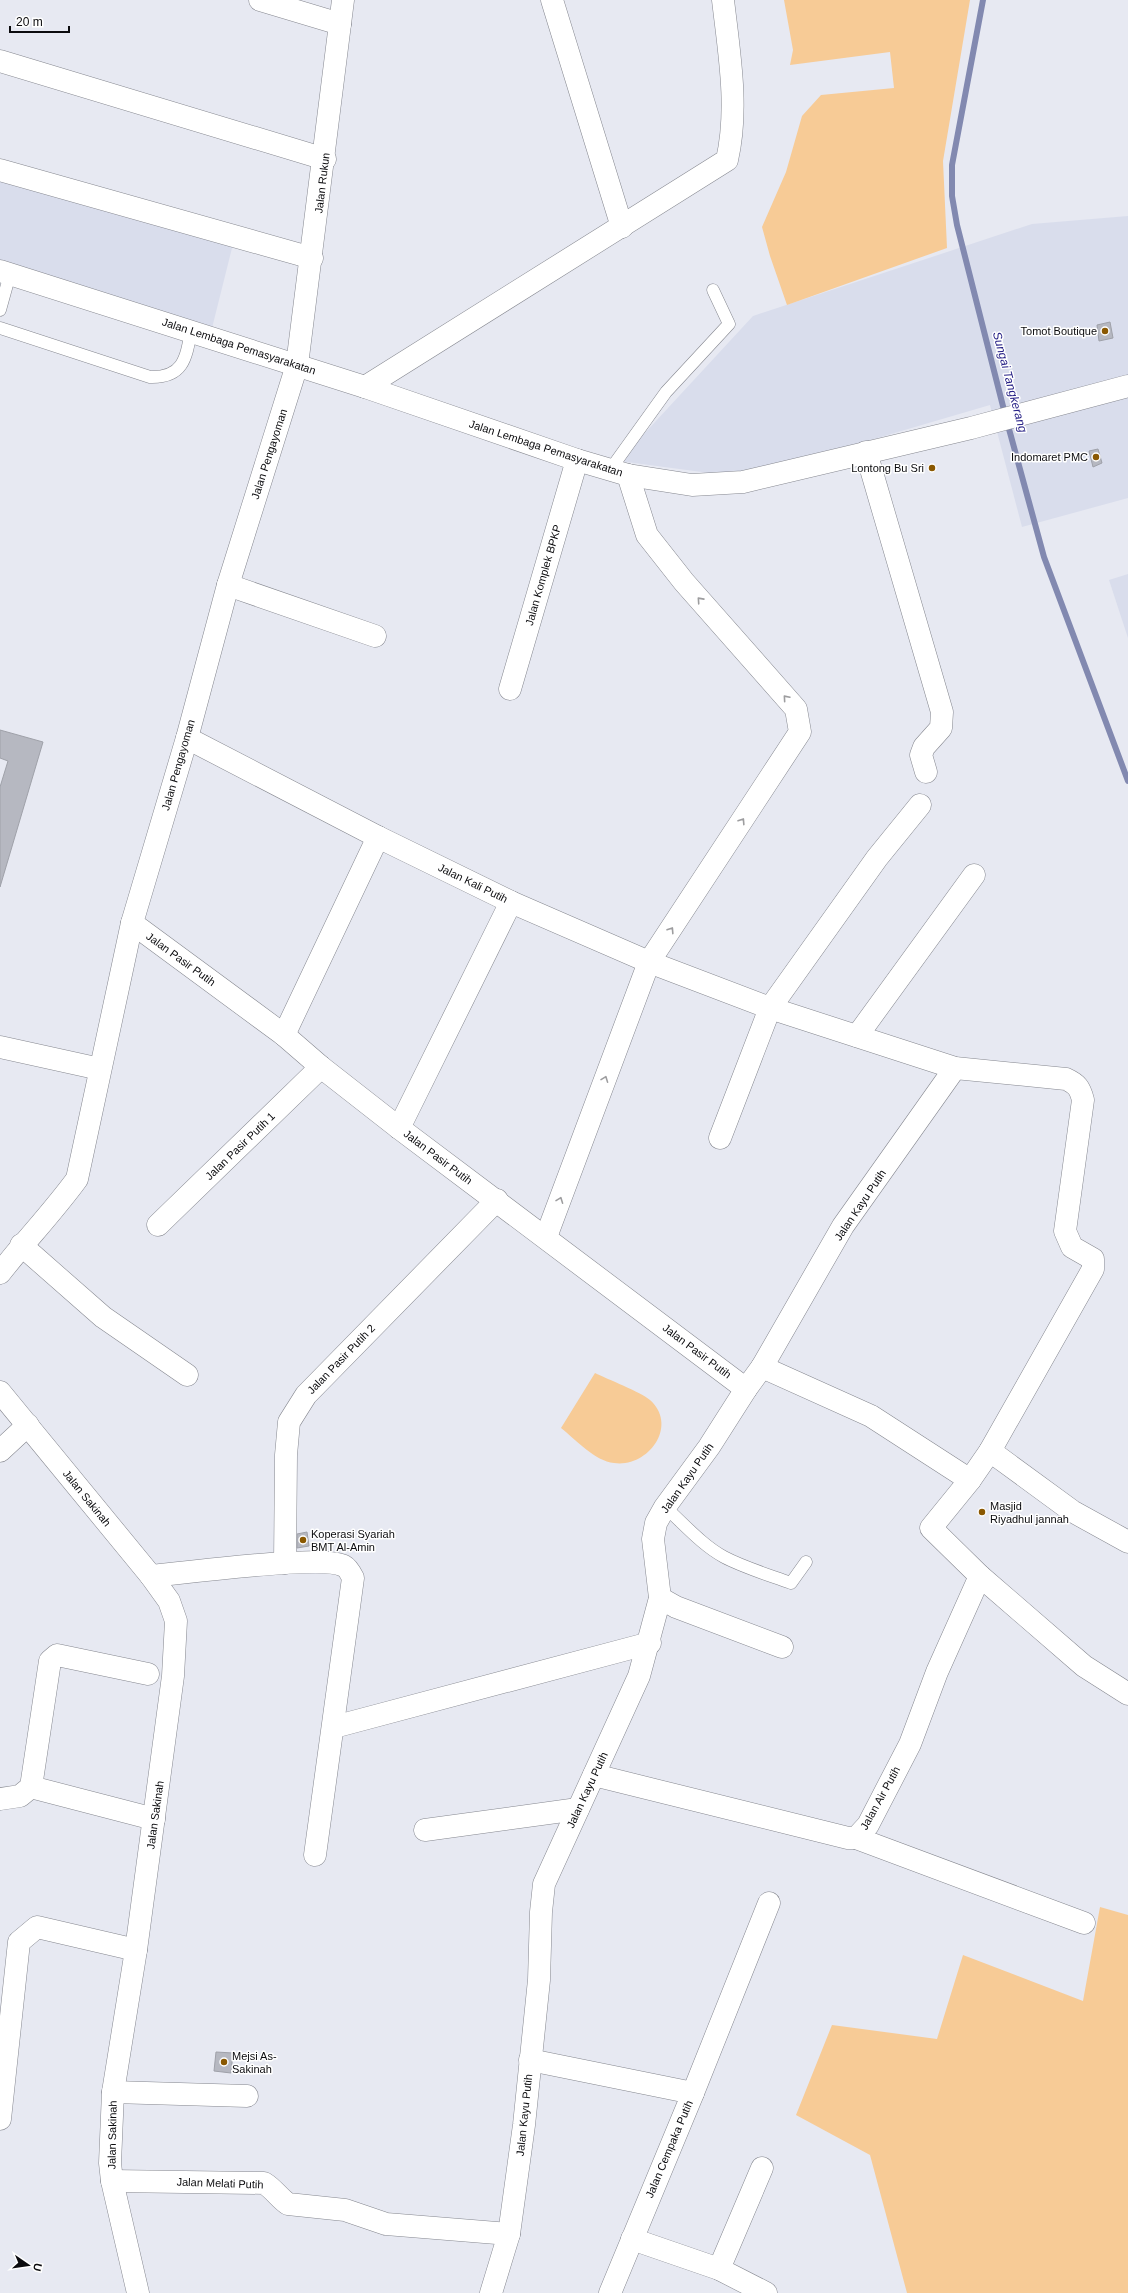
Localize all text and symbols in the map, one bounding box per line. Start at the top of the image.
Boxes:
scale bar [10,8,69,34]
text: 20 m [16,15,43,29]
street label: Jalan Rukun [312,152,332,214]
street label: Jalan Lembaga Pemasyarakatan [161,315,317,377]
place label: Tomot Boutique [1021,325,1097,337]
marker: Tomot Boutique [1100,326,1110,336]
water label: Sungai Tangkerang [990,330,1030,434]
street label: Jalan Pengayoman [249,407,289,501]
street label: Jalan Lembaga Pemasyarakatan [468,417,624,479]
place label: Indomaret PMC [1011,451,1088,463]
marker: Indomaret PMC [1091,452,1101,462]
place label: Lontong Bu Sri [851,462,924,474]
marker: Lontong Bu Sri [927,463,937,473]
street label: Jalan Komplek BPKP [523,523,563,627]
one-way arrow [698,598,705,605]
one-way arrow [784,695,791,703]
street label: Jalan Pengayoman [159,718,197,812]
one-way arrow [737,818,745,825]
street label: Jalan Kali Putih [436,861,510,905]
one-way arrow [666,927,673,934]
street label: Jalan Pasir Putih [144,930,218,988]
one-way arrow [601,1075,609,1082]
street label: Jalan Pasir Putih 1 [203,1110,277,1182]
street label: Jalan Pasir Putih [401,1127,475,1187]
street label: Jalan Kayu Putih [832,1167,888,1243]
one-way arrow [555,1197,563,1204]
street label: Jalan Pasir Putih [660,1321,734,1381]
street label: Jalan Pasir Putih 2 [305,1322,377,1396]
street label: Jalan Kayu Putih [658,1441,716,1515]
street label: Jalan Sakinah [61,1467,113,1529]
place label: Masjid Riyadhul jannah [990,1500,1069,1525]
marker: Masjid Riyadhul jannah [977,1507,987,1517]
place label: Koperasi Syariah BMT Al-Amin [311,1528,395,1553]
marker: Koperasi Syariah BMT Al-Amin [298,1535,308,1545]
street label: Jalan Kayu Putih [564,1750,610,1830]
street label: Jalan Air Putih [858,1764,902,1832]
street label: Jalan Sakinah [144,1780,166,1850]
place label: Mejsi As- Sakinah [232,2050,277,2075]
marker: Mejsi As- Sakinah [219,2057,229,2067]
street label: Jalan Kayu Putih [514,2073,534,2157]
street label: Jalan Cempaka Putih [643,2099,695,2199]
street label: Jalan Sakinah [105,2100,119,2170]
street label: Jalan Melati Putih [176,2175,264,2191]
north arrow [8,2245,48,2285]
text: U [31,2262,44,2273]

